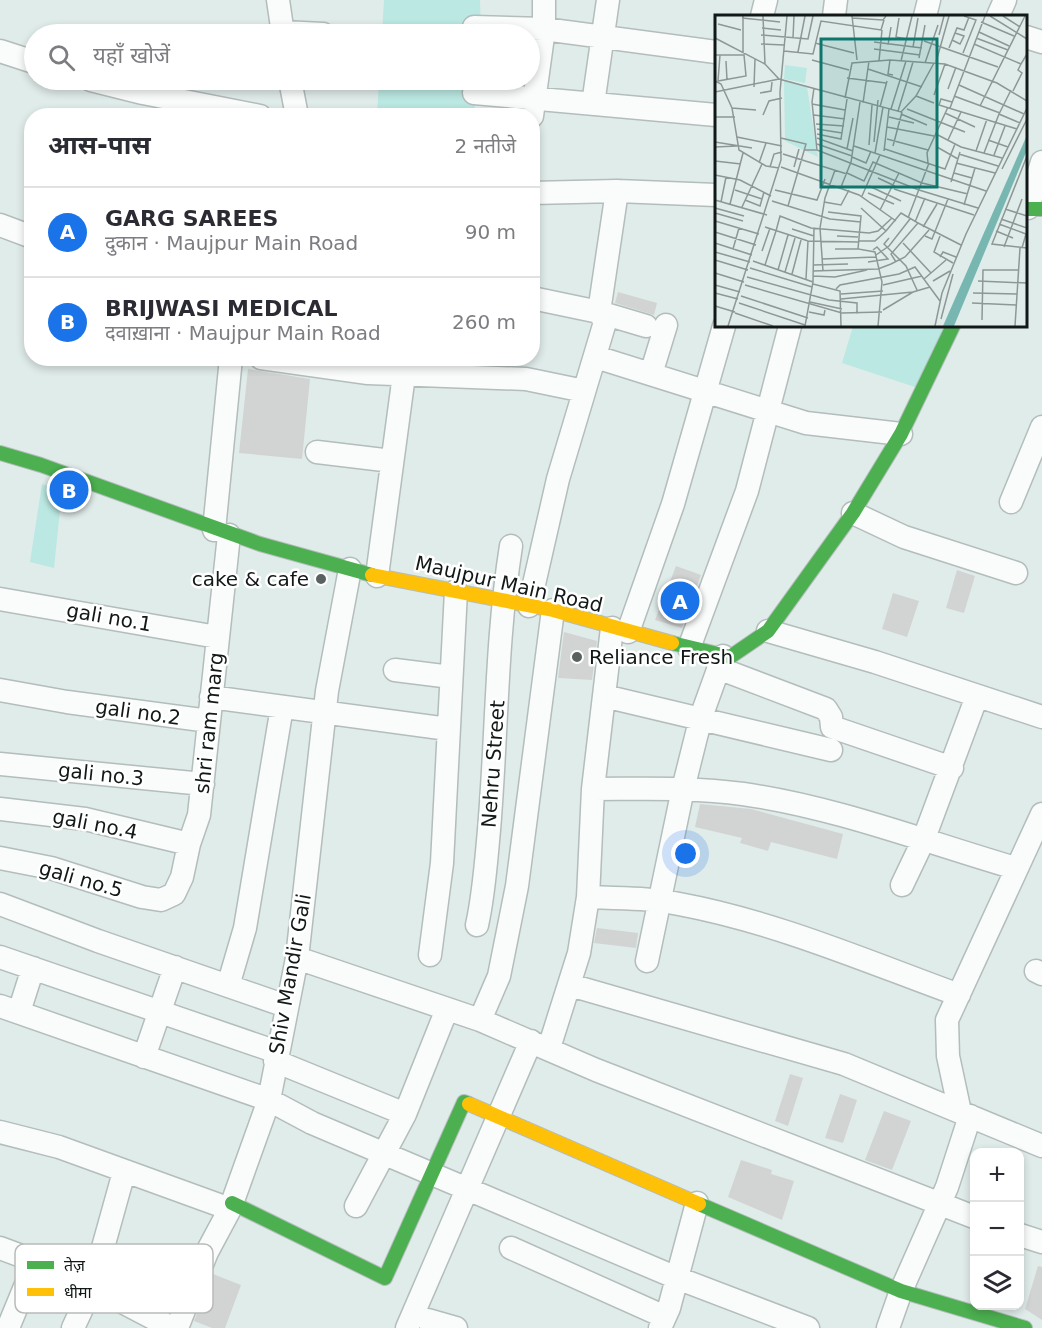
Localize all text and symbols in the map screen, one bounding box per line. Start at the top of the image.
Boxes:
inset map [715,15,1027,327]
search box [24,24,540,90]
icon: search [45,41,78,74]
text: यहाँ खोजें [93,43,170,68]
text: आस-पास [48,130,151,160]
text: 2 नतीजे [454,134,516,158]
text: GARG SAREES [105,206,278,231]
text: A [60,220,75,244]
text: 90 m [465,220,516,244]
text: दुकान · Maujpur Main Road [105,231,358,255]
text: BRIJWASI MEDICAL [105,296,338,321]
text: B [60,310,75,334]
text: 260 m [452,310,516,334]
text: दवाख़ाना · Maujpur Main Road [105,321,381,345]
pin: B [50,468,88,512]
street label: Maujpur Main Road [413,551,605,617]
place label: cake & cafe [192,567,309,591]
marker: cake & cafe [314,572,328,586]
pin: A [660,578,700,624]
street label: gali no.1 [65,598,153,636]
place label: Reliance Fresh [589,645,733,669]
marker: Reliance Fresh [570,650,584,664]
street label: shri ram marg [190,651,228,795]
street label: gali no.2 [94,694,182,730]
street label: Nehru Street [477,699,509,829]
street label: gali no.3 [57,758,145,790]
street label: gali no.4 [50,804,140,844]
your location [671,839,700,868]
street label: gali no.5 [36,856,126,902]
street label: Shiv Mandir Gali [264,892,316,1056]
map controls [970,1148,1024,1310]
button: + [970,1148,1024,1202]
button: − [970,1202,1024,1256]
legend [15,1244,213,1313]
text: तेज़ [64,1256,86,1275]
button: layers [970,1256,1024,1310]
text: धीमा [64,1283,93,1302]

